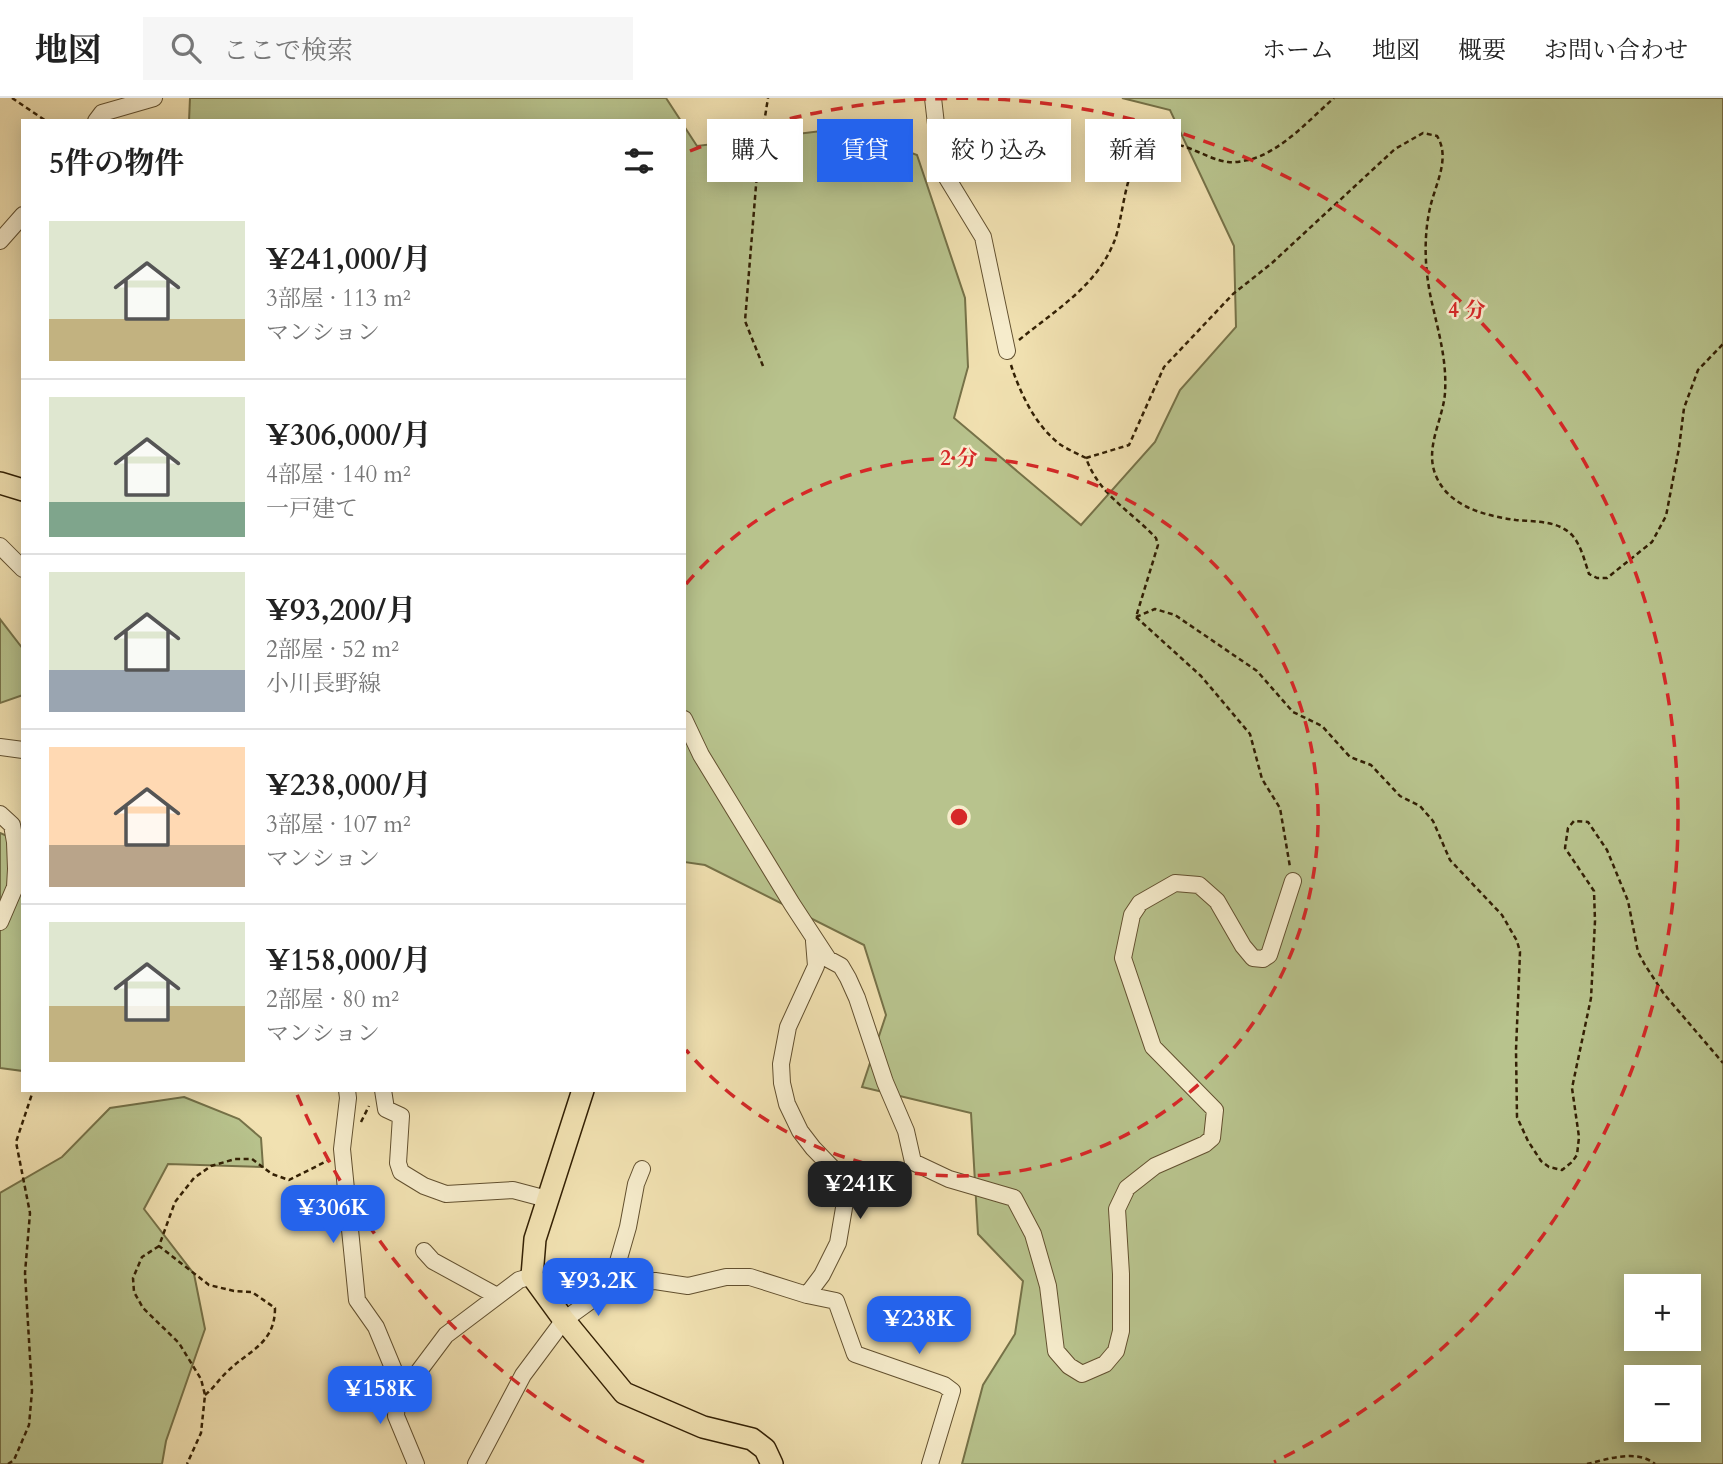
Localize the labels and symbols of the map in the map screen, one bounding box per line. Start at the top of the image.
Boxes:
text: 4 分 [1448,296,1486,325]
text: 2 分 [940,444,978,473]
centre of rings [947,805,971,829]
pin: ¥241K [811,1162,909,1221]
pin: ¥306K [284,1186,382,1245]
pin: ¥93.2K [541,1258,655,1318]
pin: ¥238K [870,1296,968,1356]
pin: ¥158K [331,1366,429,1426]

